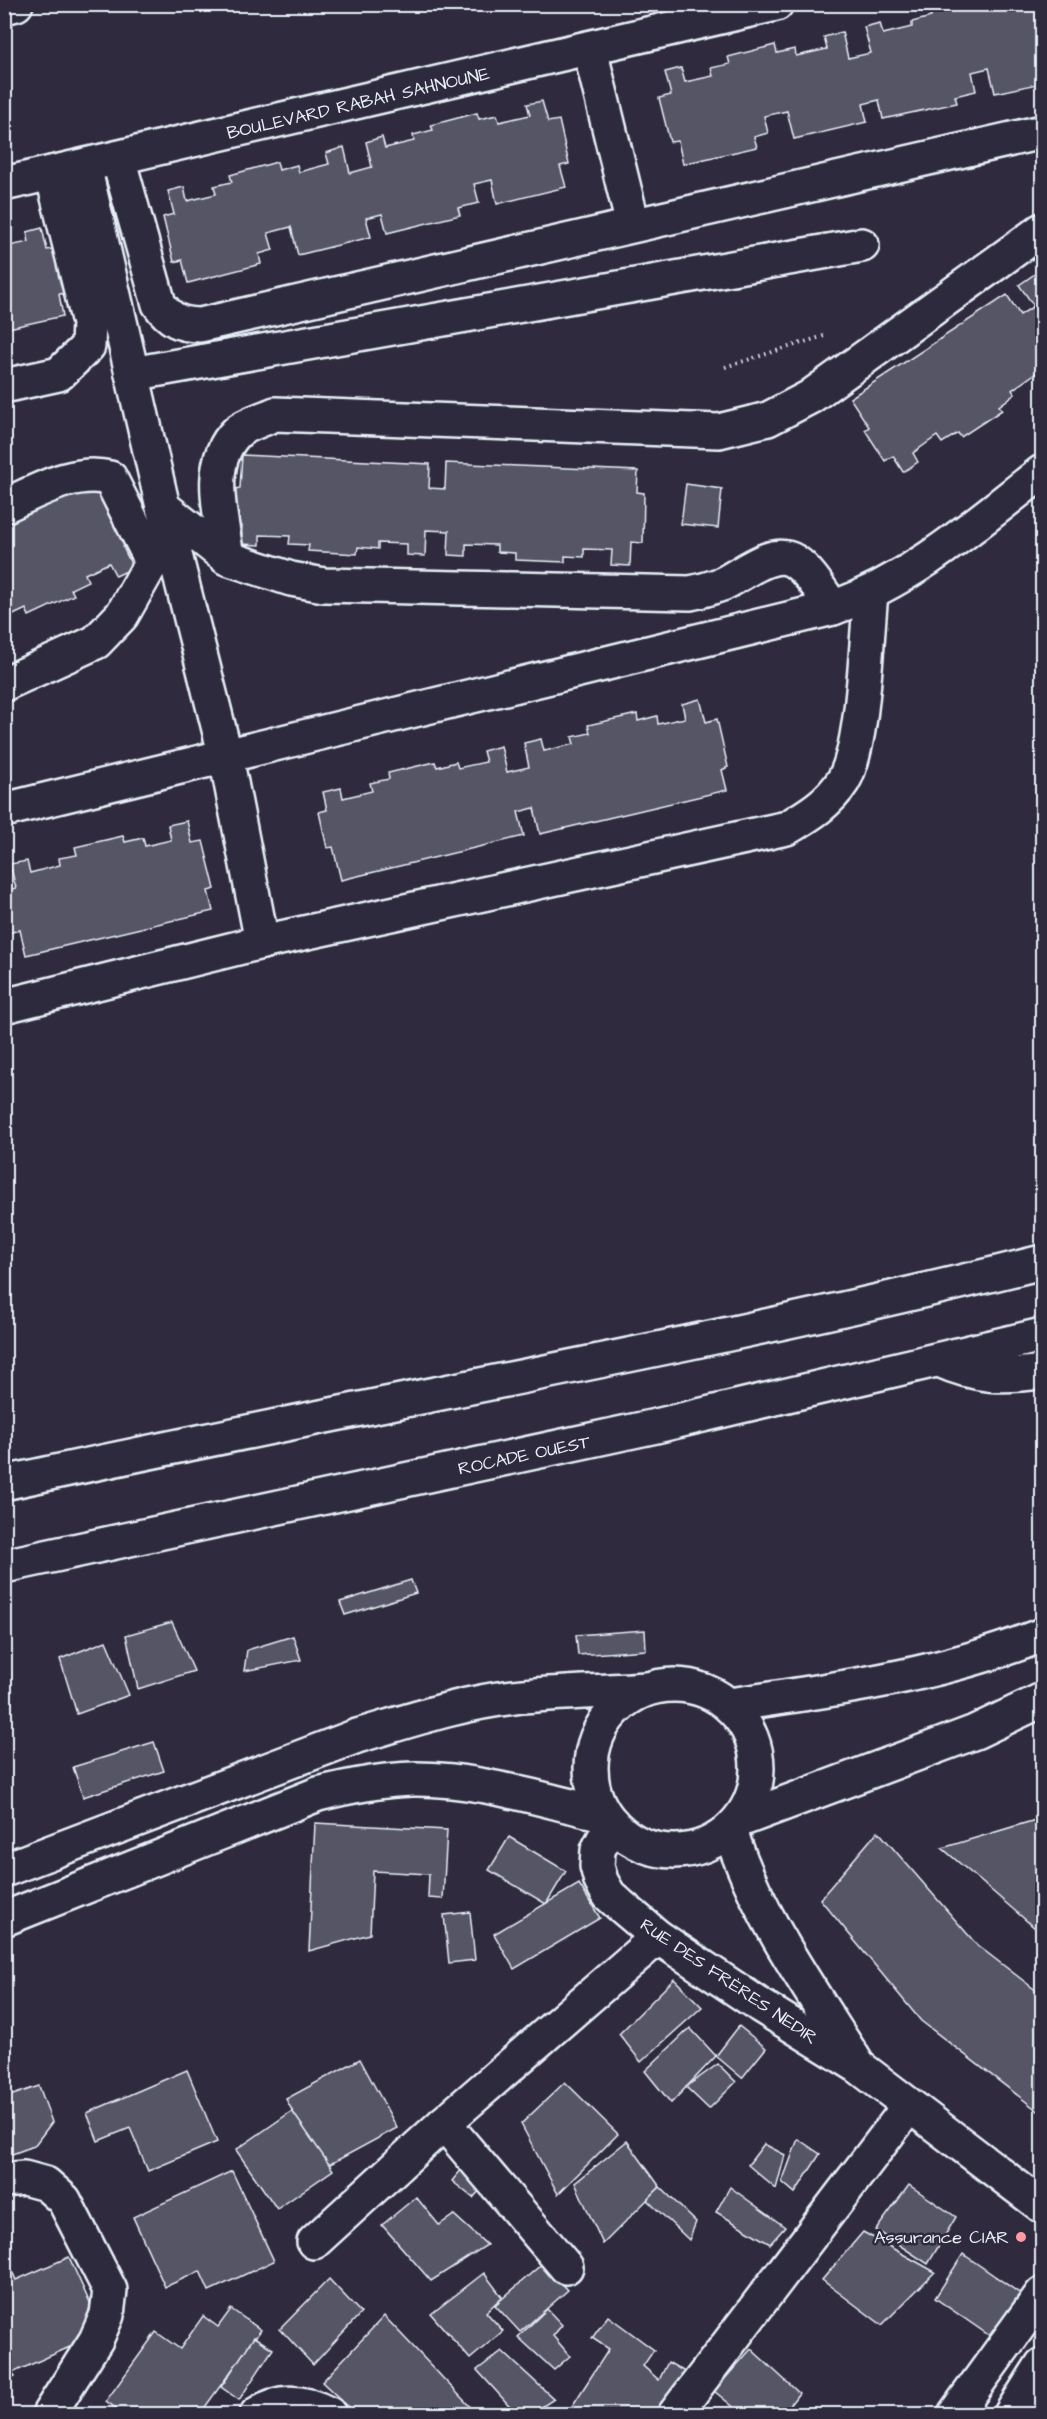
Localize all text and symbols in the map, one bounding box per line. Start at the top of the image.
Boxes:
street label: BOULEVARD RABAH SAHNOUNE [224,61,492,146]
street label: ROCADE OUEST [456,1429,593,1482]
street label: RUE DES FRÈRES NEDIR [635,1913,822,2050]
place label: Assurance CIAR [874,2225,1009,2250]
marker: Assurance CIAR [1014,2230,1028,2244]

